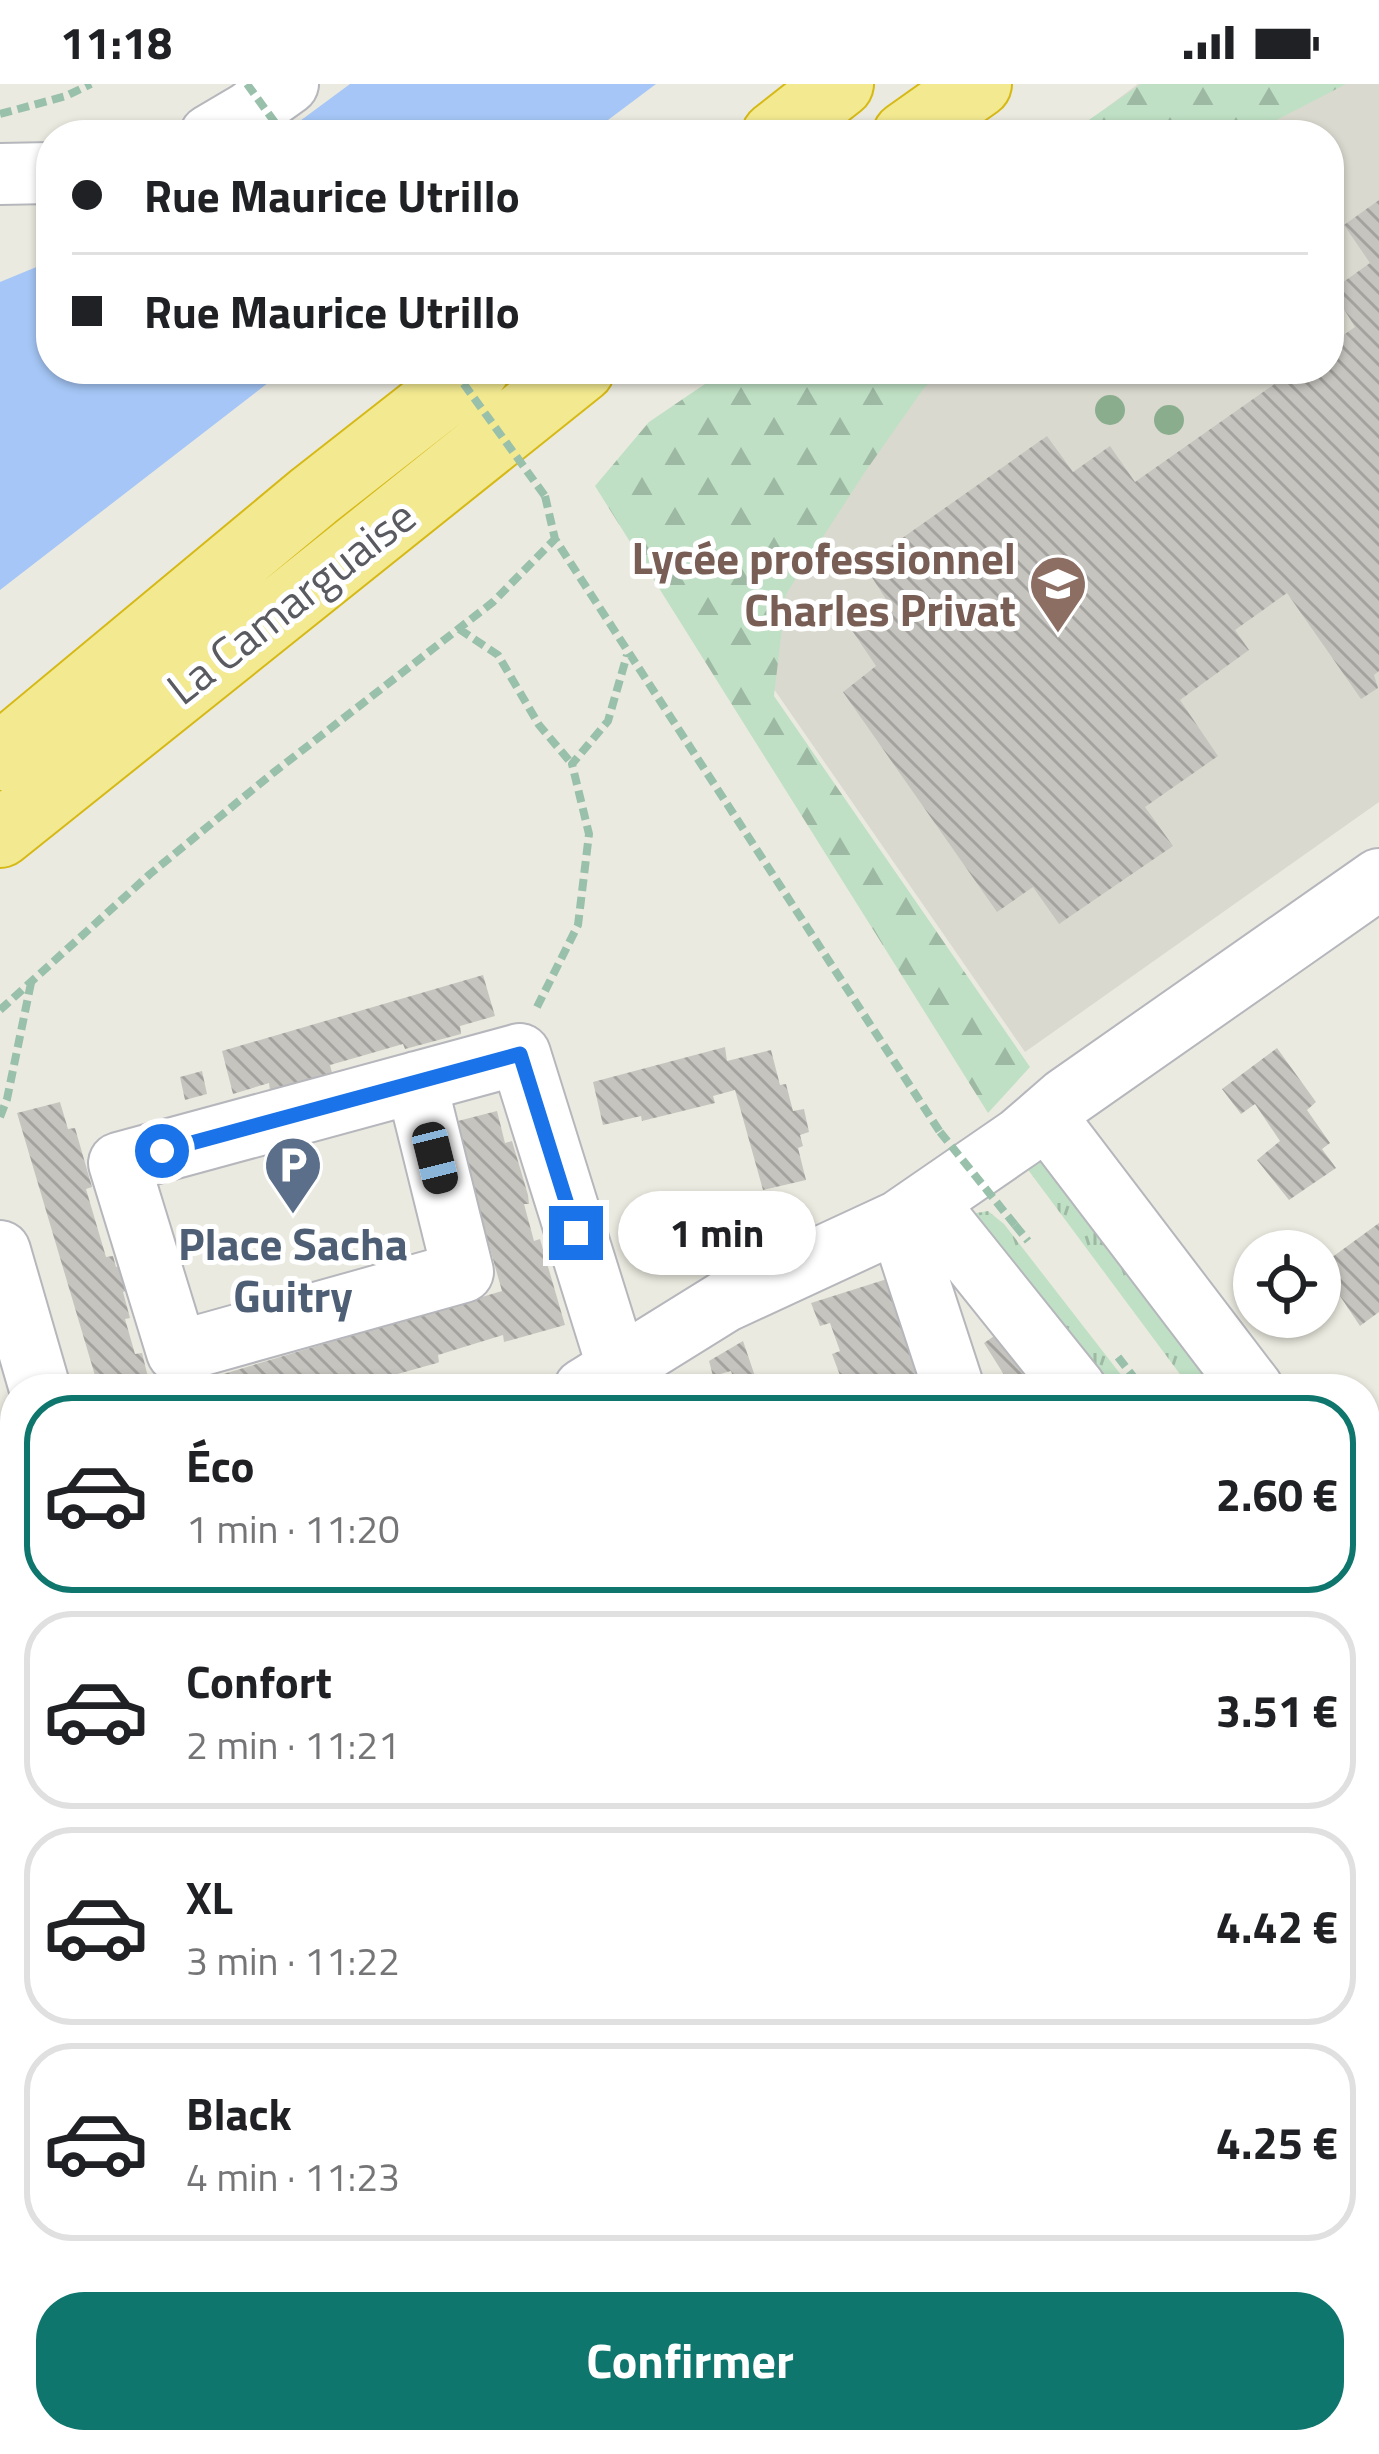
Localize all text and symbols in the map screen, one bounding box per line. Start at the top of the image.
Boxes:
text: 11:18 [60,8,172,76]
text: Rue Maurice Utrillo [144,161,520,229]
text: Rue Maurice Utrillo [144,277,520,345]
street label: La Camarguaise [151,482,429,720]
place label: Lycée professionnel Charles Privat [632,523,1016,643]
school or university icon: Lycée professionnel Charles Privat [1027,553,1089,635]
car [409,1119,461,1197]
route start [135,1124,189,1178]
parking icon: Place Sacha Guitry [262,1134,324,1216]
callout: 1 min [618,1191,816,1275]
text: 1 min [670,1203,764,1262]
route end [549,1206,603,1260]
place label: Place Sacha Guitry [178,1209,408,1329]
map controls [1233,1230,1341,1338]
button: locate [1233,1230,1341,1338]
text: Éco [186,1431,255,1499]
icon: car [42,1440,150,1548]
text: 2.60 € [1216,1460,1338,1528]
text: 1 min · 11:20 [186,1499,400,1558]
text: Confort [186,1647,332,1715]
icon: car [42,1656,150,1764]
text: 3.51 € [1216,1676,1338,1744]
text: 2 min · 11:21 [186,1715,400,1774]
text: XL [186,1863,233,1931]
icon: car [42,1872,150,1980]
text: 4.42 € [1216,1892,1338,1960]
text: 3 min · 11:22 [186,1931,400,1990]
text: Black [186,2079,292,2147]
icon: car [42,2088,150,2196]
text: 4.25 € [1216,2108,1338,2176]
text: 4 min · 11:23 [186,2147,400,2206]
button: Confirmer [36,2292,1344,2430]

